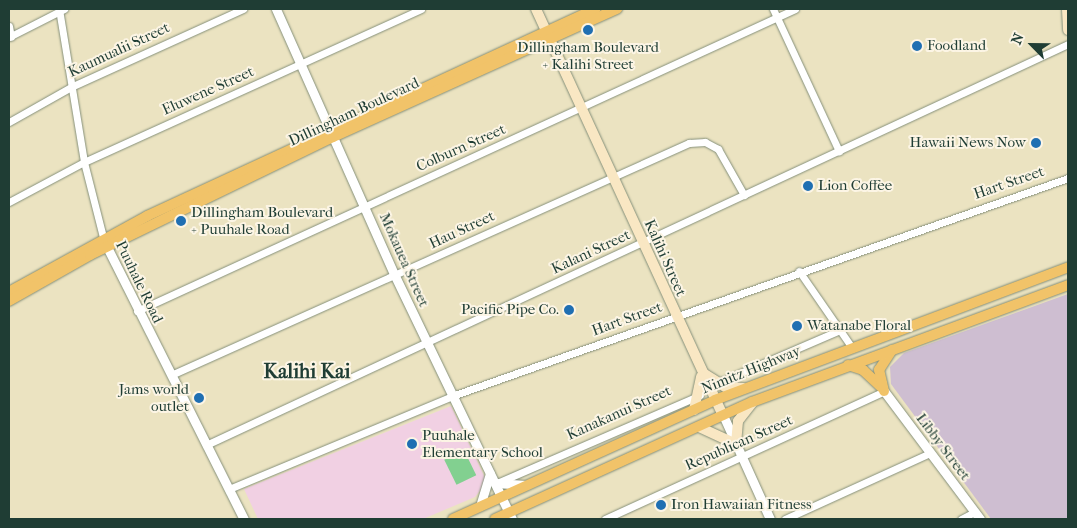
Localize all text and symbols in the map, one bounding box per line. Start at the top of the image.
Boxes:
street label: Kaumualii Street [65,19,173,81]
north arrow [1007,20,1057,70]
marker: Dillingham Boulevard + Kalihi Street [582,24,594,36]
text: N [1008,31,1028,47]
place label: Foodland [927,37,986,55]
place label: Dillingham Boulevard + Kalihi Street [517,38,659,73]
marker: Foodland [911,40,923,52]
street label: Eluwene Street [159,63,257,119]
street label: Dillingham Boulevard [286,74,422,150]
street label: Colburn Street [414,120,508,176]
place label: Hawaii News Now [910,134,1026,152]
marker: Hawaii News Now [1030,137,1042,149]
street label: Hart Street [971,163,1047,203]
place label: Lion Coffee [818,177,892,195]
marker: Lion Coffee [802,180,814,192]
place label: Dillingham Boulevard + Puuhale Road [191,203,333,238]
street label: Hau Street [426,207,498,253]
street label: Mokauea Street [375,210,433,310]
marker: Dillingham Boulevard + Puuhale Road [175,215,187,227]
street label: Kalihi Street [640,217,690,299]
street label: Kalani Street [549,226,633,278]
street label: Puuhale Road [111,238,167,326]
street label: Hart Street [589,298,665,340]
place label: Pacific Pipe Co. [461,301,559,319]
marker: Pacific Pipe Co. [563,304,575,316]
place label: Watanabe Floral [807,317,911,335]
marker: Watanabe Floral [791,320,803,332]
street label: Nimitz Highway [699,342,803,398]
district label: Kalihi Kai [264,359,350,383]
place label: Jams world outlet [119,380,189,415]
street label: Kanakanui Street [564,382,674,444]
marker: Jams world outlet [193,392,205,404]
street label: Libby Street [912,410,974,484]
street label: Republican Street [682,411,796,475]
place label: Puuhale Elementary School [422,426,543,461]
marker: Puuhale Elementary School [406,438,418,450]
place label: Iron Hawaiian Fitness [671,496,812,514]
marker: Iron Hawaiian Fitness [655,499,667,511]

